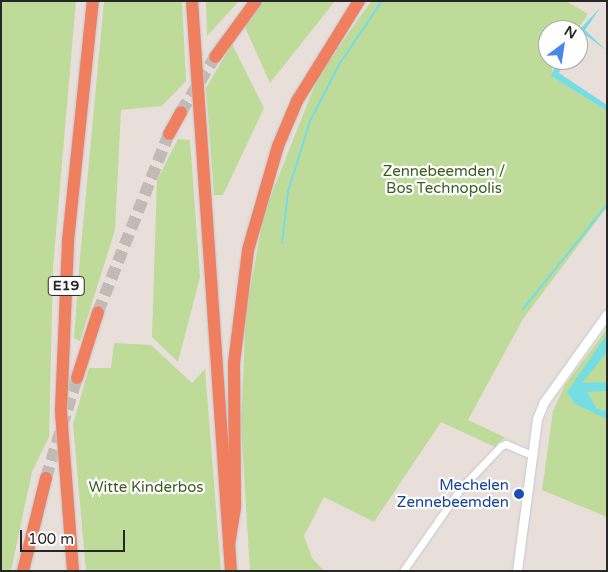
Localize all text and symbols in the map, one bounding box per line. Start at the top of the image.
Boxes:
north arrow [538,20,588,70]
text: N [561,22,580,43]
park label: Zennebeemden / Bos Technopolis [383,162,505,197]
road number: E19 [47,274,85,298]
place label: Mechelen Zennebeemden [397,476,509,511]
park label: Witte Kinderbos [89,479,203,497]
marker: Mechelen Zennebeemden [513,488,525,500]
scale bar [22,520,128,552]
text: 100 m [28,530,74,548]

